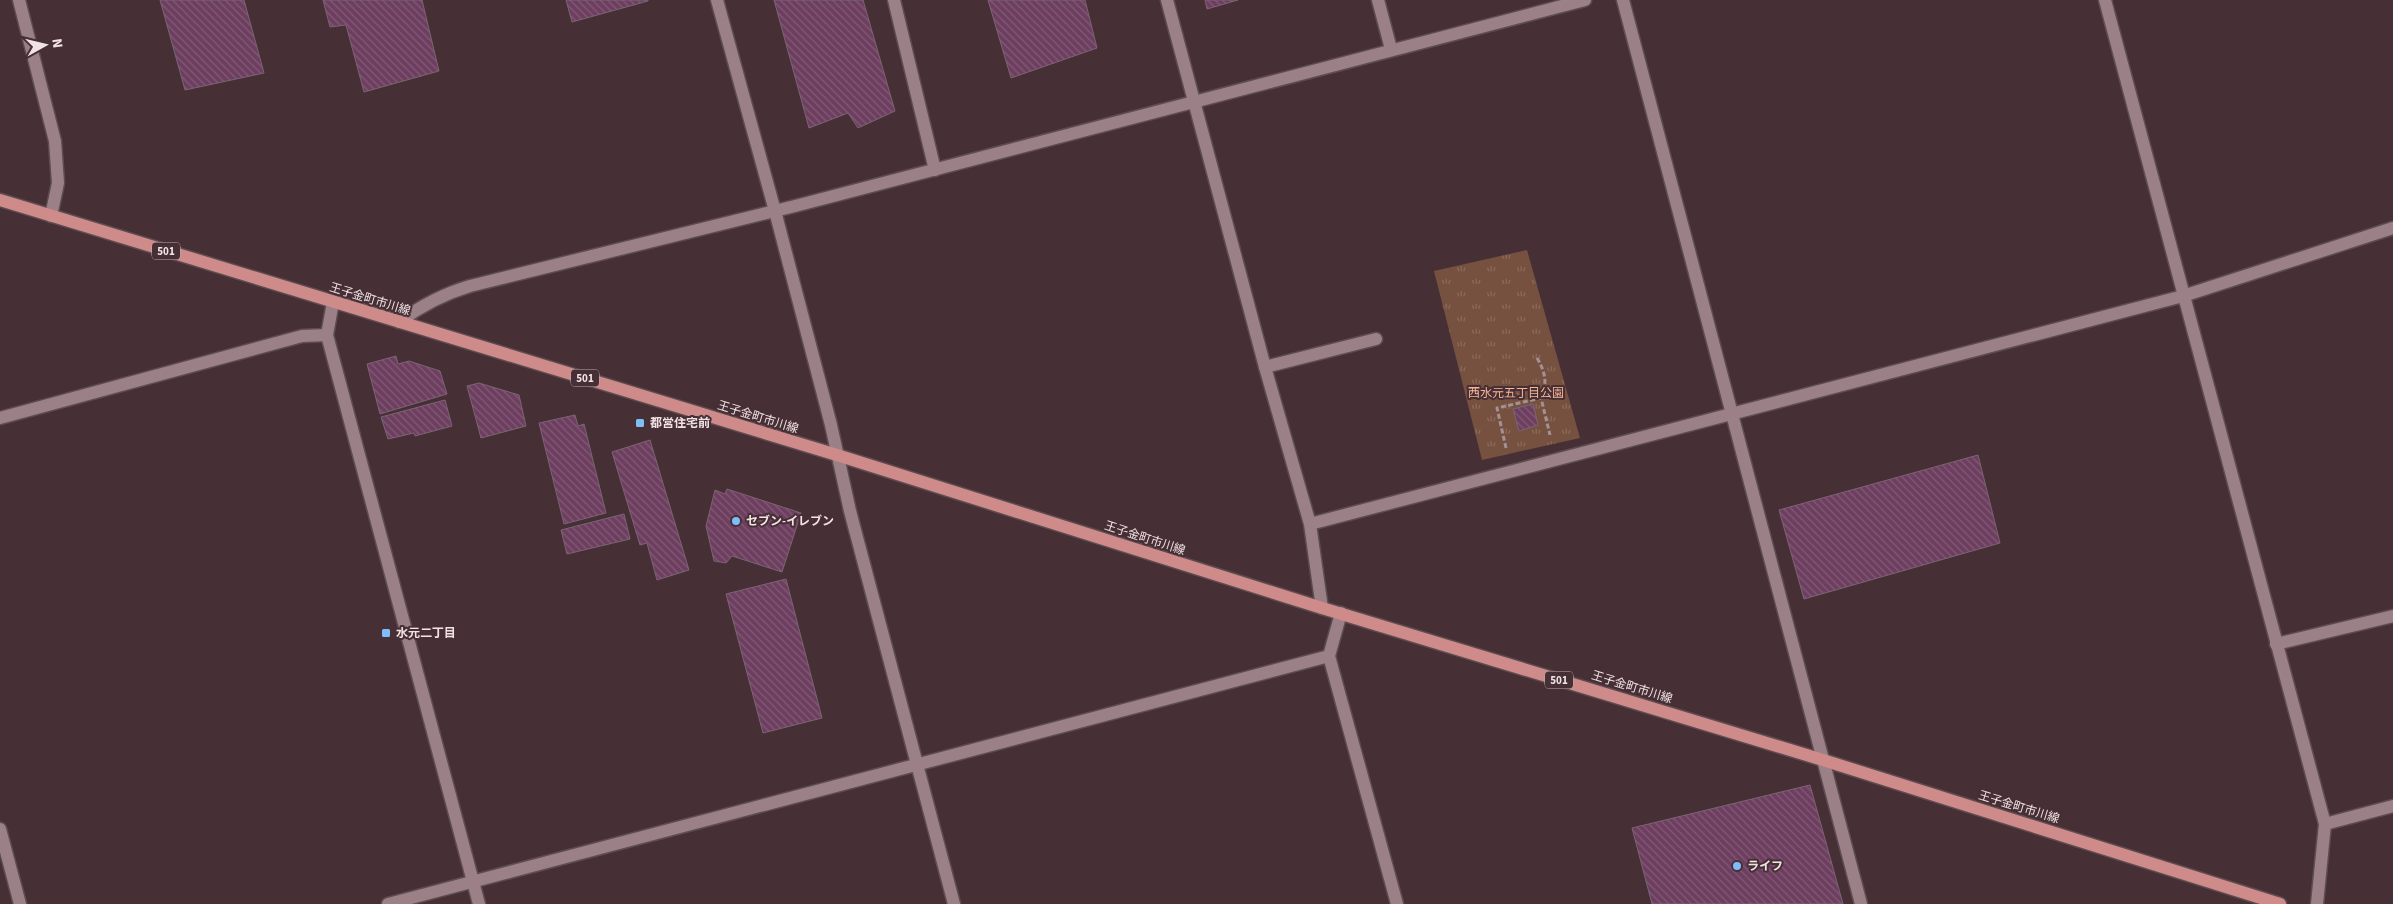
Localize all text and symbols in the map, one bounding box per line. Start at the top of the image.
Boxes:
north arrow [20,20,70,70]
text: N [46,37,67,49]
road number: 501 [152,242,180,260]
street label: 王子金町市川線 [327,279,413,320]
road number: 501 [571,369,599,386]
park label: 西水元五丁目公園 [1468,385,1564,402]
street label: 王子金町市川線 [715,397,801,438]
place label: 都営住宅前 [650,415,710,432]
marker: 都営住宅前 [634,417,646,429]
place label: セブン-イレブン [746,513,834,530]
marker: セブン-イレブン [730,515,742,527]
street label: 王子金町市川線 [1102,517,1187,560]
place label: 水元二丁目 [396,625,456,642]
marker: 水元二丁目 [380,627,392,639]
street label: 王子金町市川線 [1589,667,1675,708]
road number: 501 [1545,672,1573,688]
street label: 王子金町市川線 [1976,787,2062,828]
place label: ライフ [1747,858,1783,875]
marker: ライフ [1731,860,1743,872]

